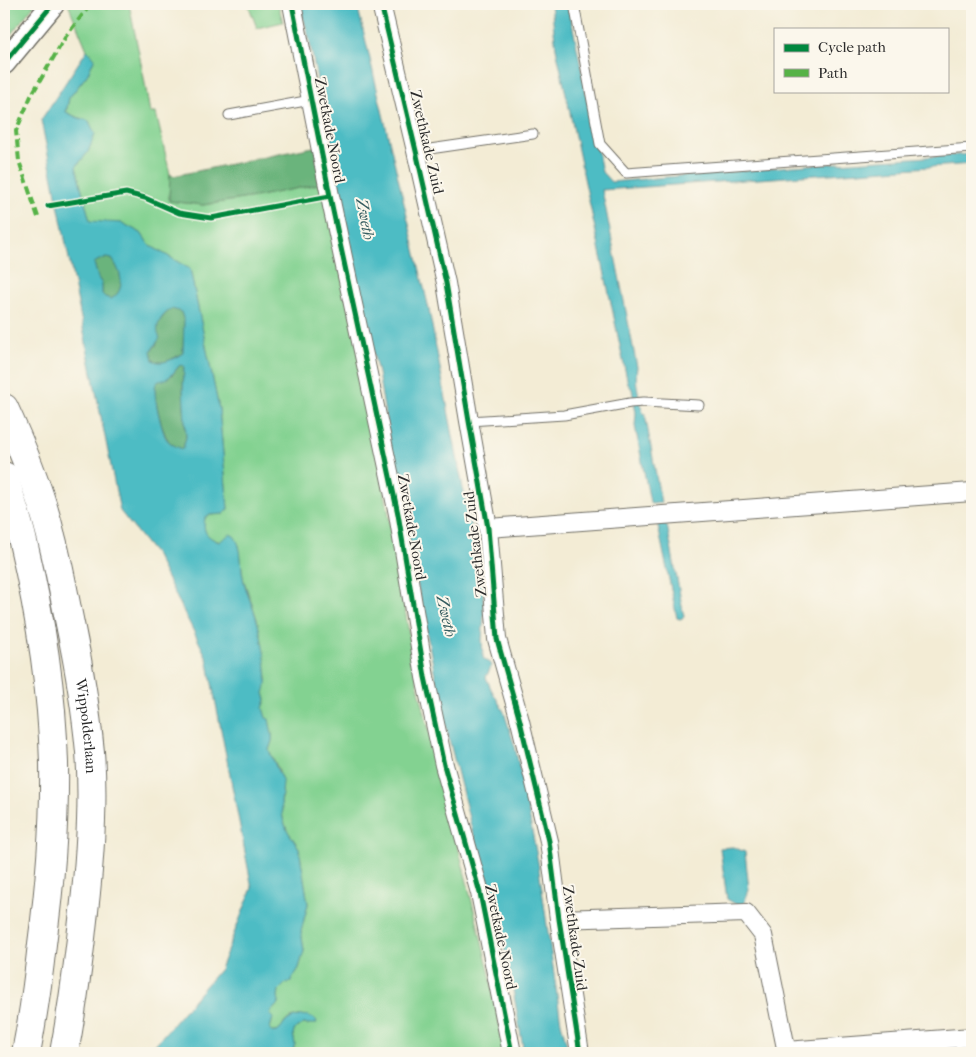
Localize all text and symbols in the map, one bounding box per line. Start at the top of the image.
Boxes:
legend [774,28,948,92]
text: Cycle path [818,38,886,56]
text: Path [818,64,848,82]
street label: Zwetkade Noord [311,76,349,185]
street label: Zwethkade Zuid [406,88,448,197]
water label: Zweth [352,196,379,241]
street label: Zwetkade Noord [394,473,430,582]
street label: Zwethkade Zuid [459,489,490,598]
water label: Zweth [432,593,460,639]
street label: Wippolderlaan [71,676,100,774]
street label: Zwetkade Noord [481,883,521,992]
street label: Zwethkade Zuid [559,884,591,993]

